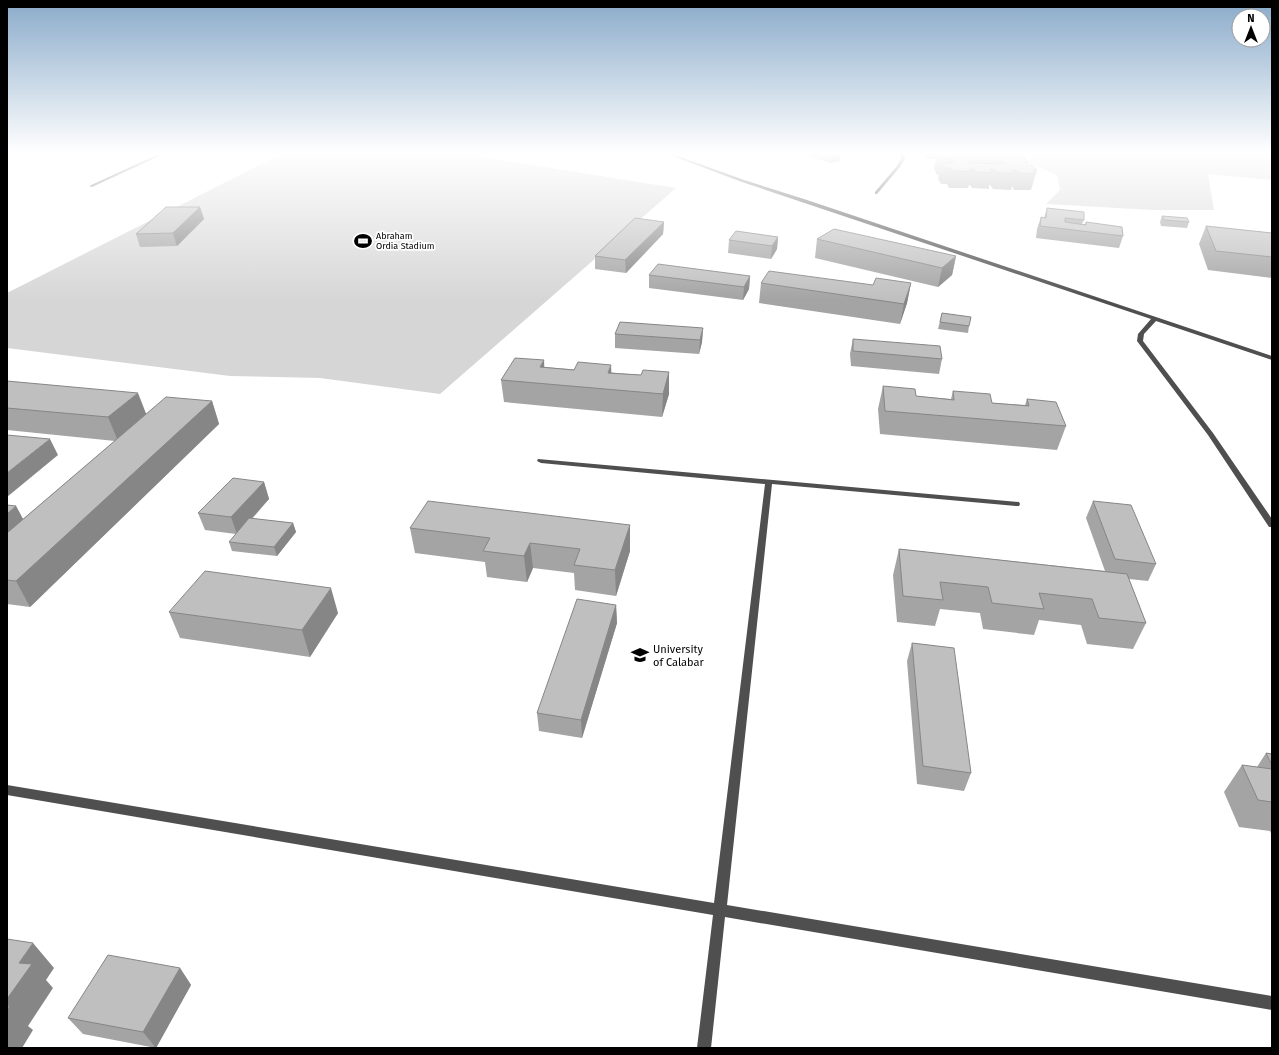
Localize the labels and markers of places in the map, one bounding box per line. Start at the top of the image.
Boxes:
sports icon: Abraham Ordia Stadium [353,231,373,251]
place label: Abraham Ordia Stadium [376,231,435,251]
place label: University of Calabar [653,643,705,669]
school or university icon: University of Calabar [630,645,650,665]

